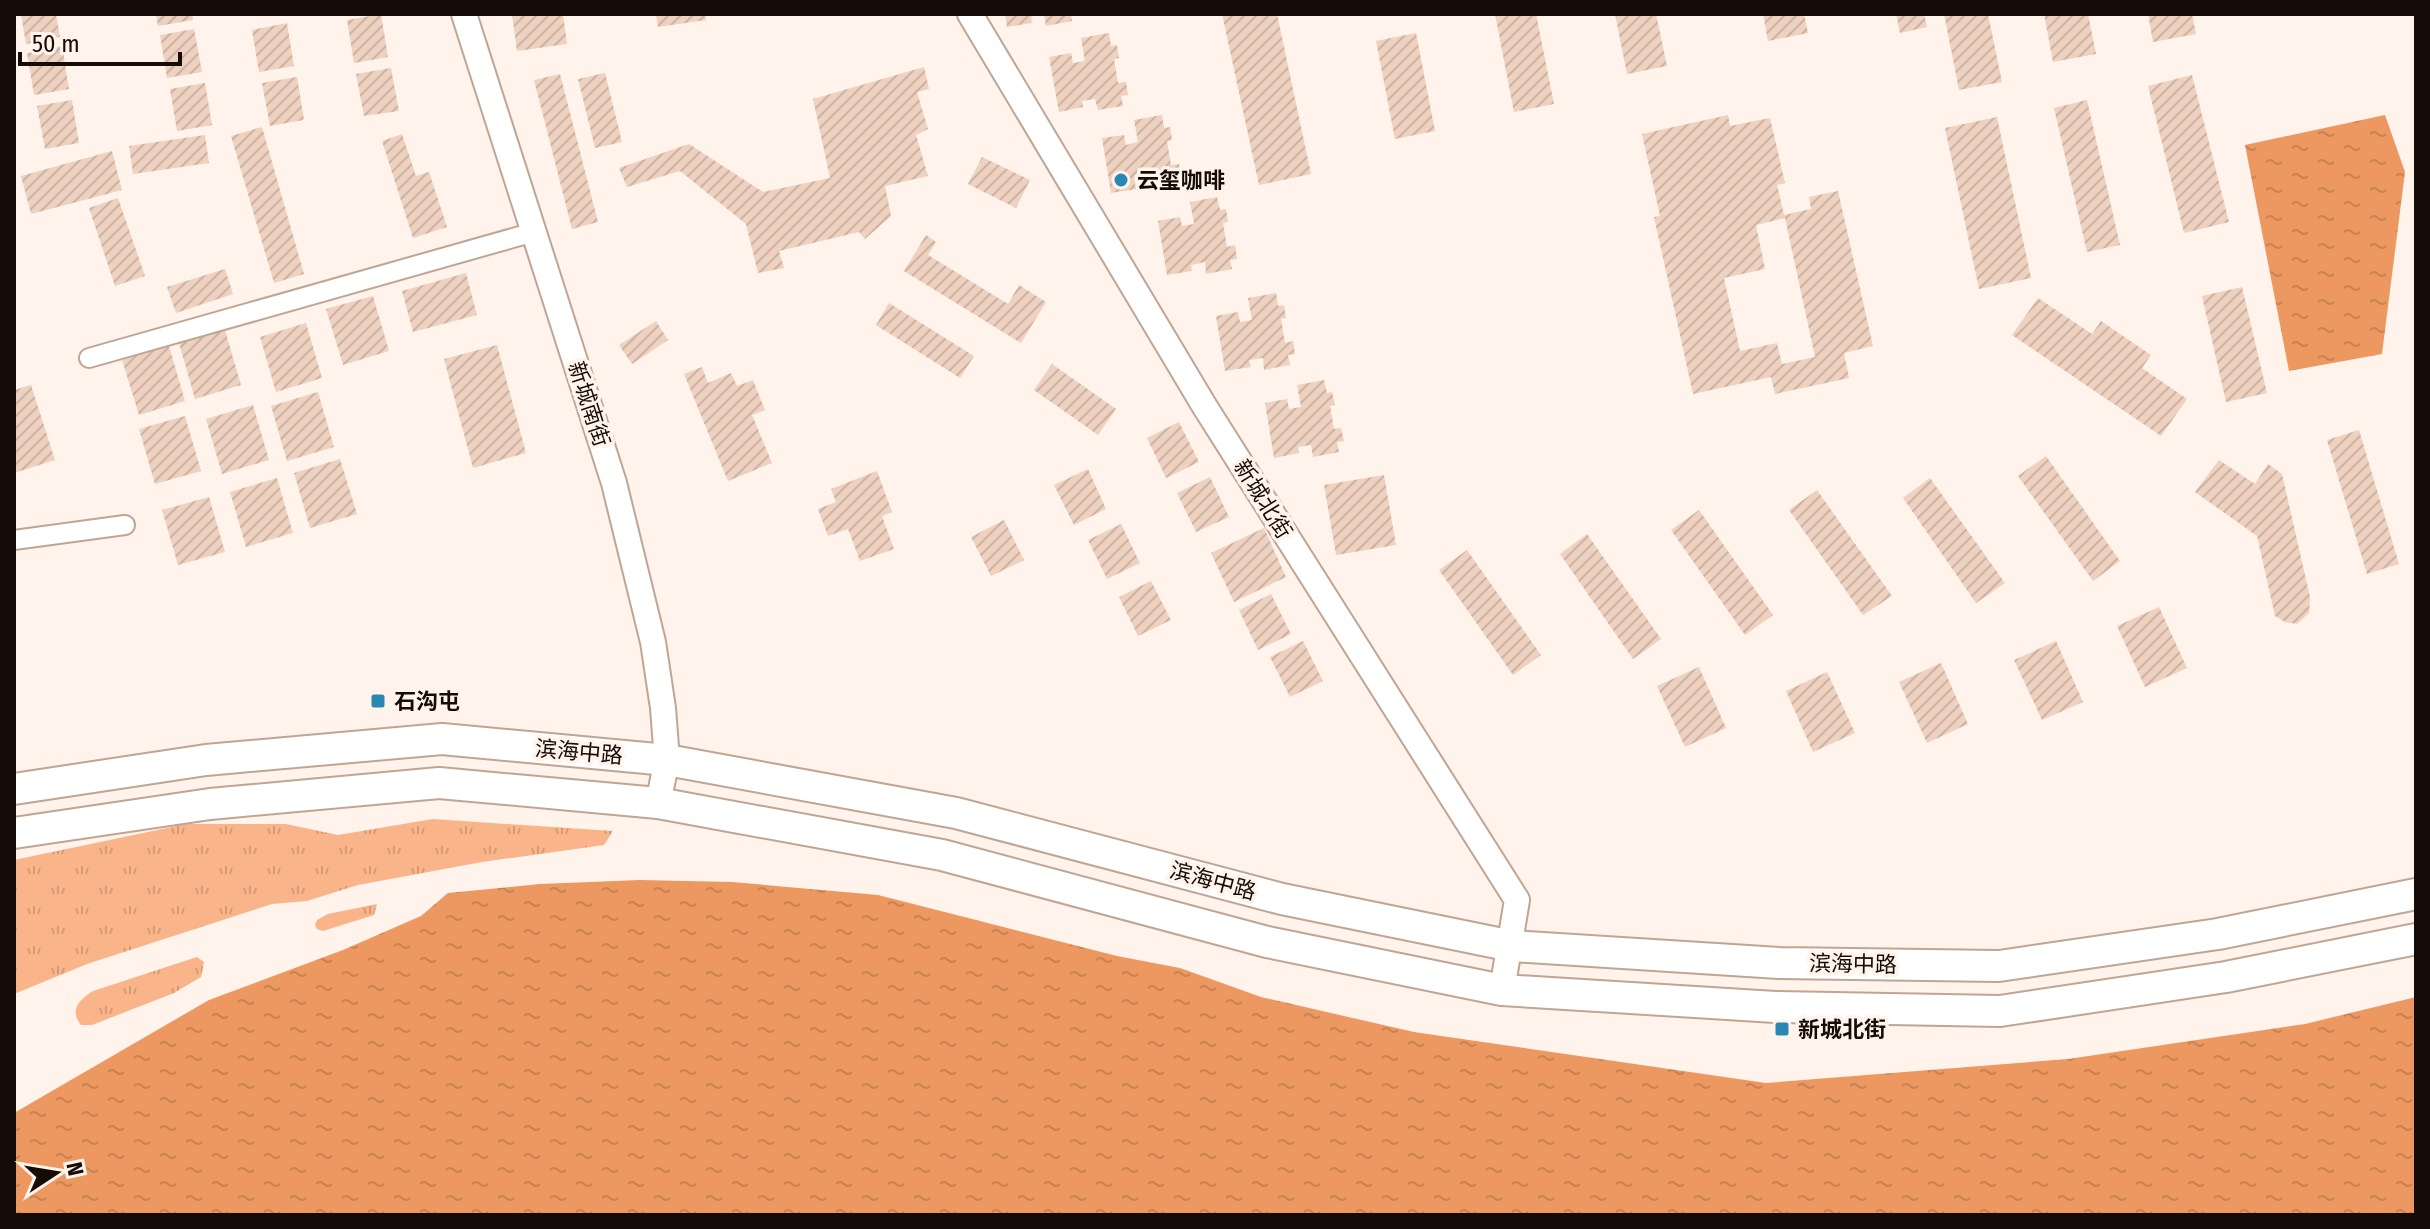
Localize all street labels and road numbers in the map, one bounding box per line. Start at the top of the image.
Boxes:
street label: 新城南街 [563,358,615,450]
street label: 新城北街 [1228,455,1298,543]
street label: 滨海中路 [534,735,624,769]
street label: 滨海中路 [1167,857,1259,905]
street label: 滨海中路 [1809,950,1897,978]

